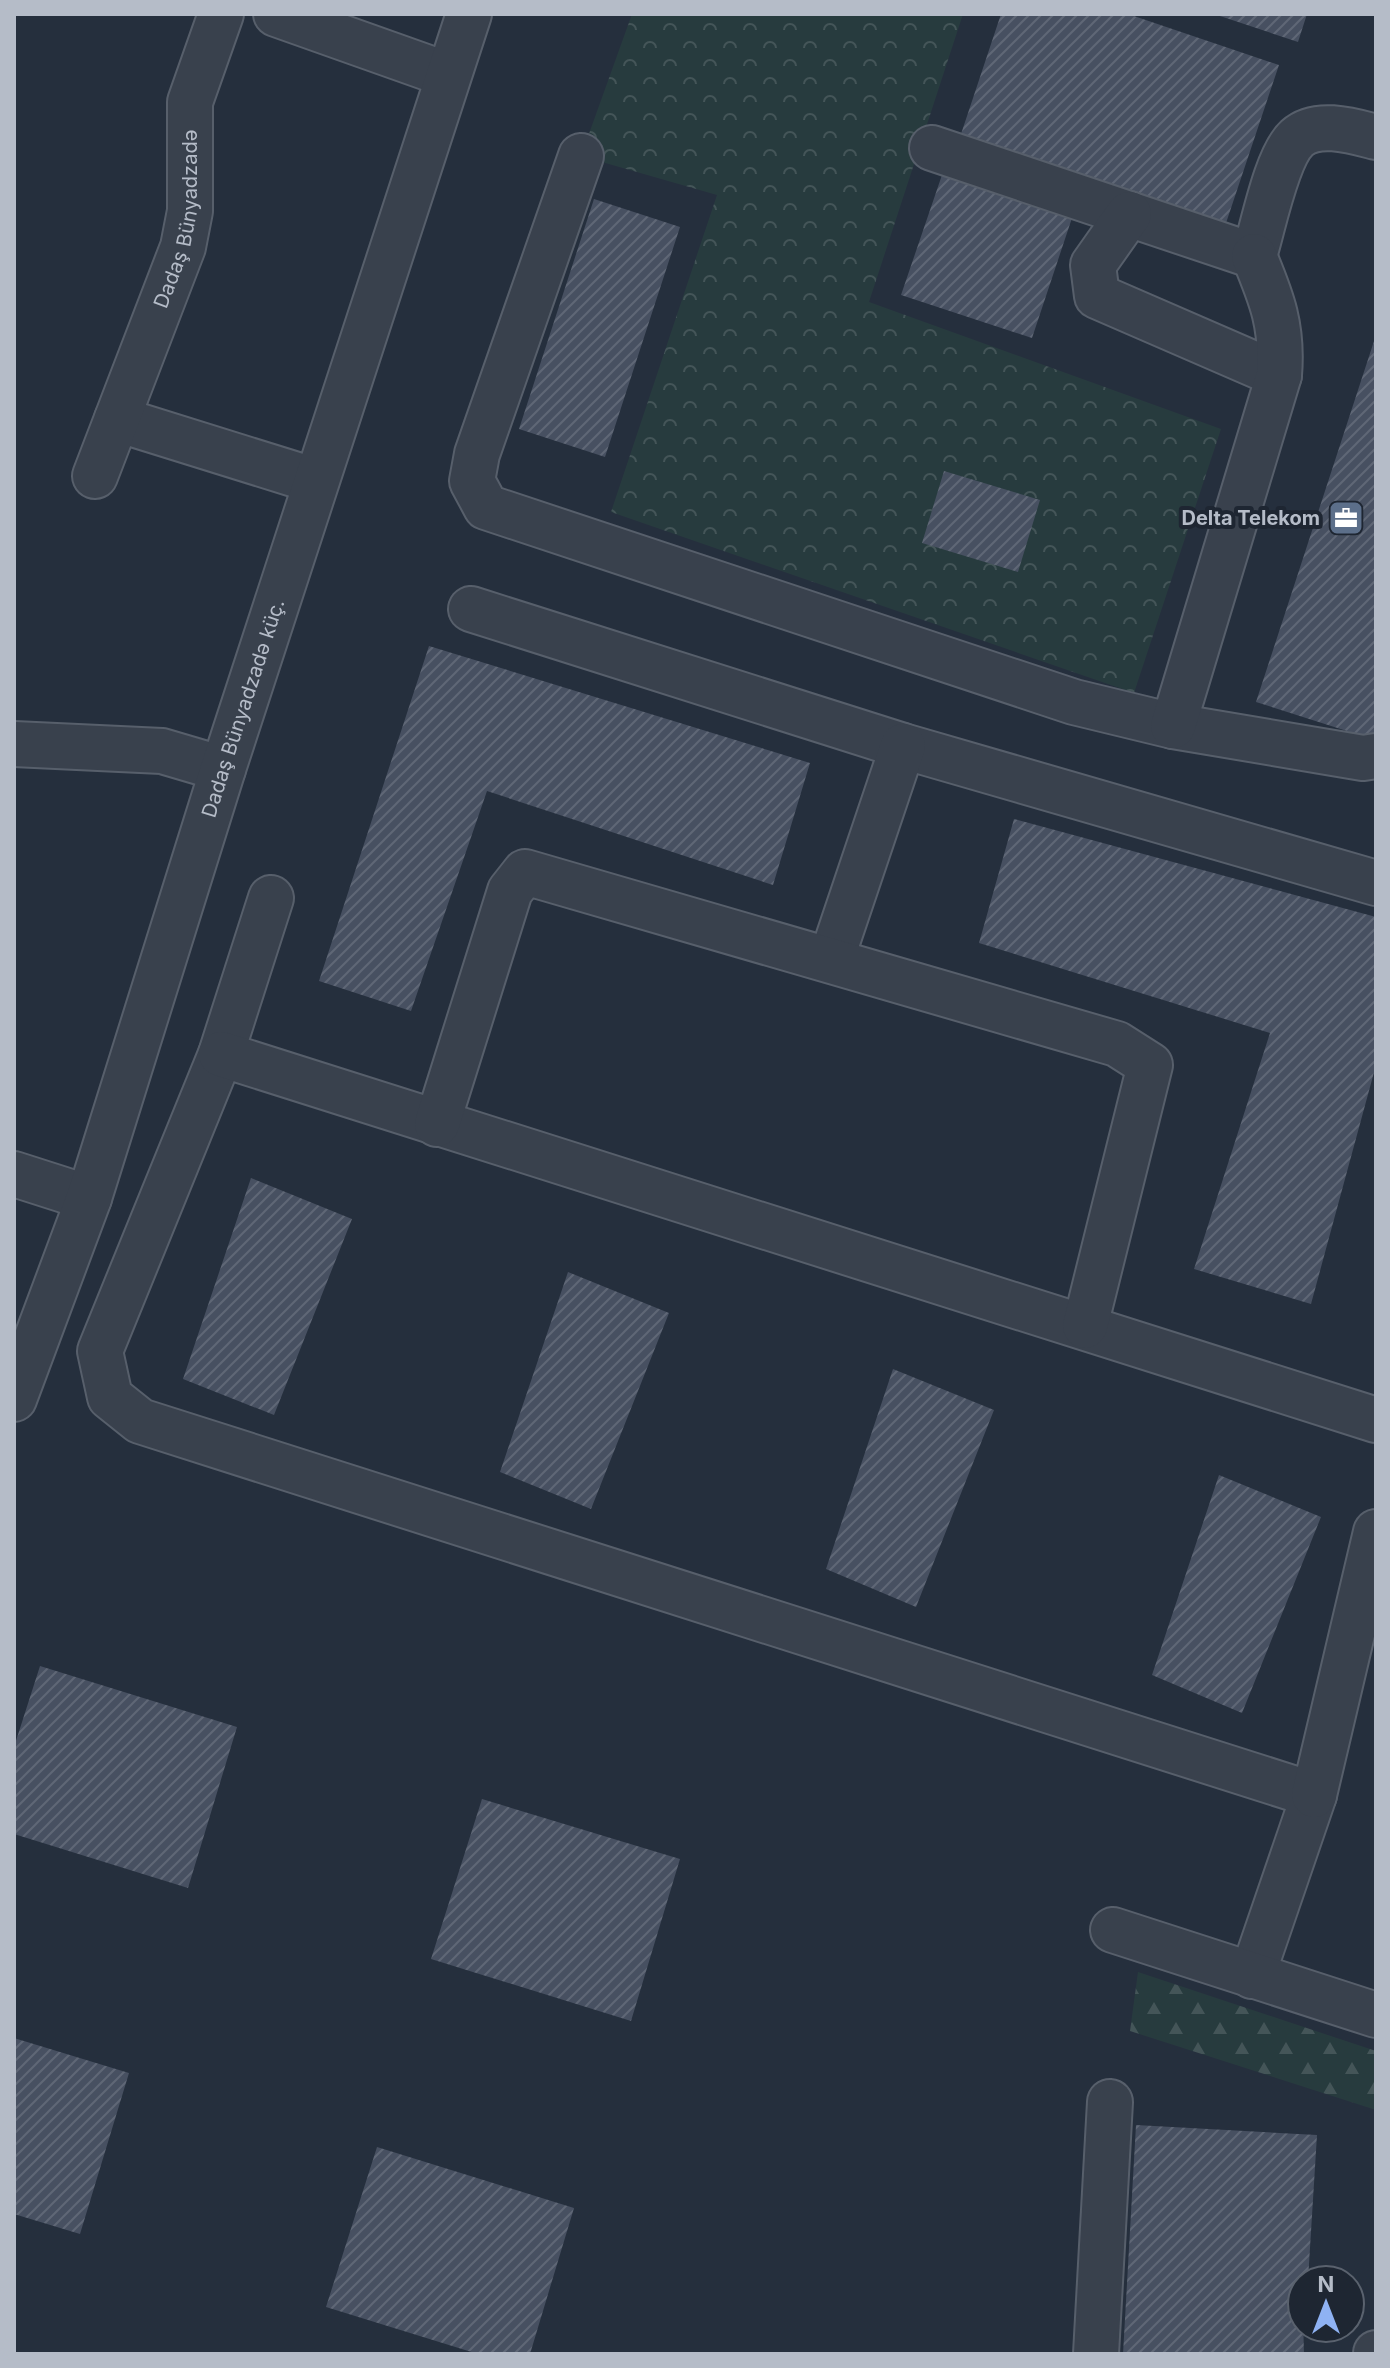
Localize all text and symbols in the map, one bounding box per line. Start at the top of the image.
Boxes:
street label: Dadaş Bünyadzadə [149,130,202,312]
office icon: Delta Telekom [1327,499,1365,537]
place label: Delta Telekom [1181,506,1320,530]
street label: Dadaş Bünyadzadə küç. [197,596,290,820]
north arrow [1286,2264,1366,2344]
text: N [1318,2271,1334,2297]

